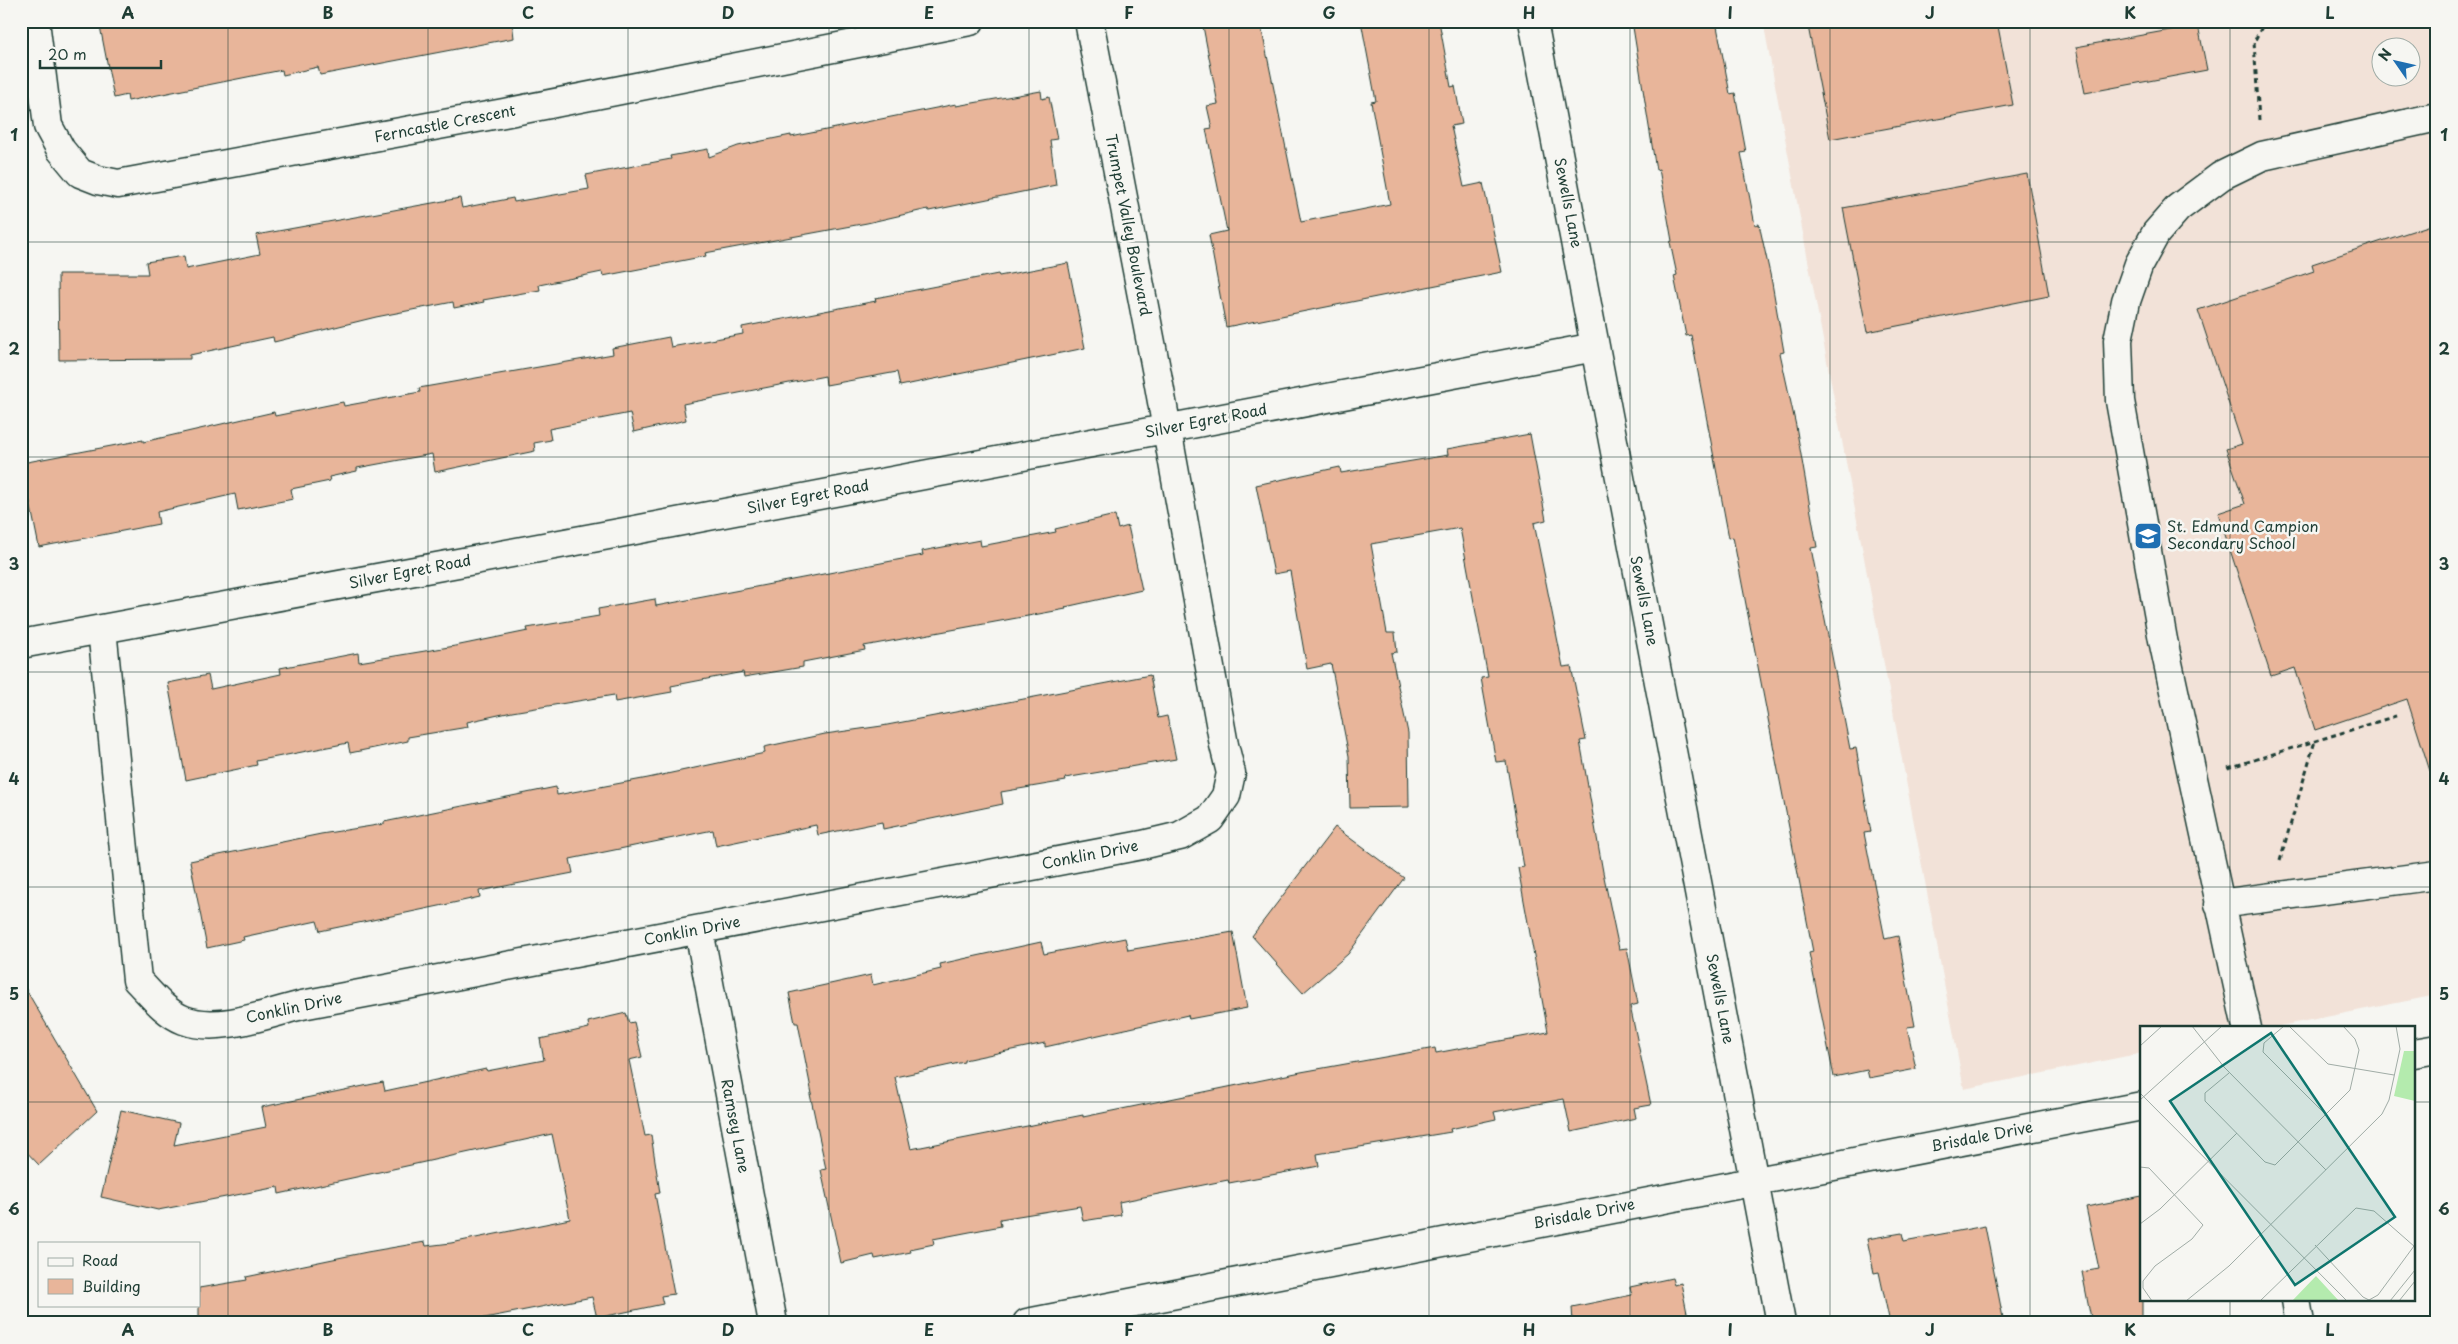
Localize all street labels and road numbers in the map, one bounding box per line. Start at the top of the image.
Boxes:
street label: Ferncastle Crescent [372,98,517,148]
street label: Trumpet Valley Boulevard [1101,132,1158,318]
street label: Sewells Lane [1549,156,1589,250]
street label: Silver Egret Road [1143,396,1269,443]
street label: Silver Egret Road [745,472,871,519]
street label: Silver Egret Road [347,547,473,594]
street label: Sewells Lane [1625,554,1665,648]
street label: Conklin Drive [1039,833,1140,874]
street label: Conklin Drive [641,909,742,950]
street label: Sewells Lane [1701,952,1741,1046]
street label: Conklin Drive [243,985,344,1028]
street label: Ramsey Lane [716,1077,757,1175]
street label: Brisdale Drive [1929,1114,2035,1157]
street label: Brisdale Drive [1531,1191,1637,1234]

